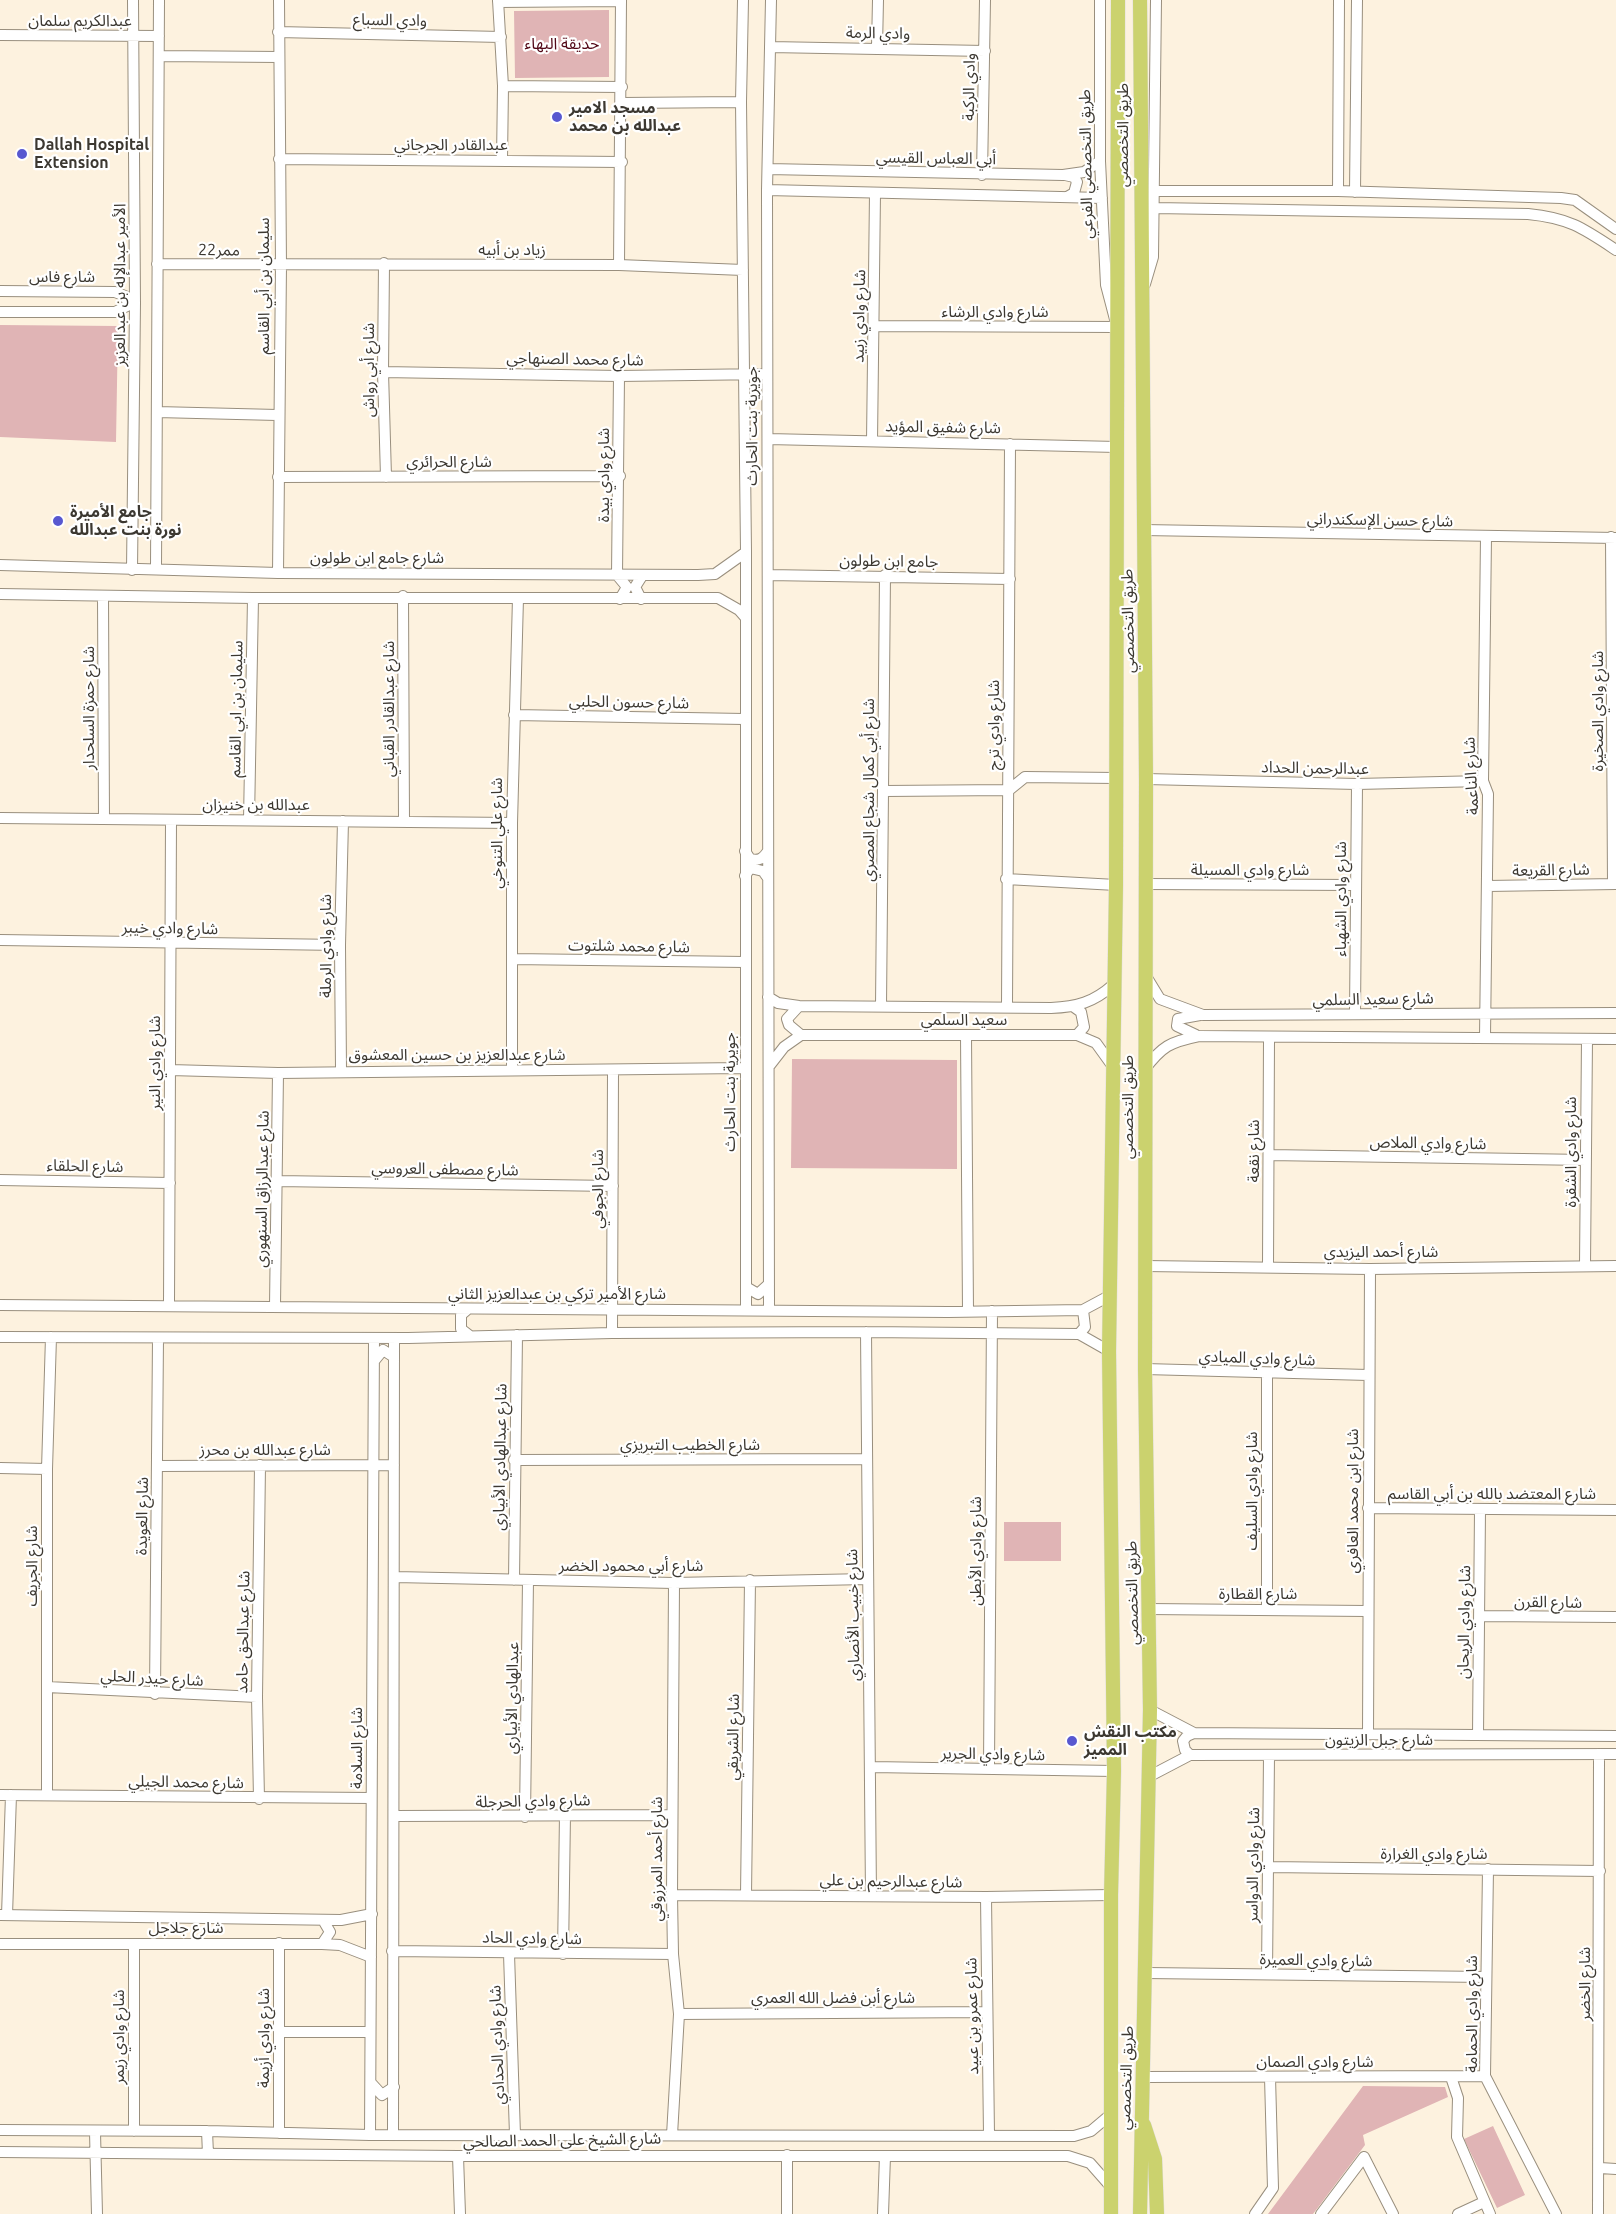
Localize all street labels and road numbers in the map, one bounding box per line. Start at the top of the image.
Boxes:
street label: وادي السباع [353,10,427,30]
street label: عبدالكريم سلمان [28,11,132,31]
street label: وادي الرمة [846,23,910,43]
street label: وادي الركبة [959,53,979,121]
street label: طريق التخصصي [1113,83,1133,187]
street label: طريق التخصصي الفرعي [1075,89,1097,239]
street label: عبدالقادر الجرجاني [394,135,508,155]
street label: أبي العباس القيسي [876,147,996,169]
street label: الأمير عبدالإله بن عبدالعزيز [110,203,130,367]
street label: سليمان بن أبي القاسم [254,217,274,355]
street label: ممر22 [198,240,240,260]
street label: زياد بن أبيه [478,240,546,260]
street label: شارع فاس [29,267,95,287]
street label: شارع وادي زبيد [849,269,869,363]
street label: شارع وادي الرشاء [942,302,1048,322]
street label: شارع أبي رواش [359,323,379,417]
street label: شارع محمد الصنهاجي [506,348,644,370]
street label: جويرية بنت الحارث [742,366,762,486]
street label: شارع شفيق المؤيد [885,416,1001,438]
street label: شارع وادي بيدة [594,428,614,522]
street label: شارع الحرائري [406,452,492,472]
street label: شارع حسن الإسكندراني [1307,509,1453,531]
street label: شارع جامع ابن طولون [310,548,444,568]
street label: جامع ابن طولون [839,551,939,571]
street label: طريق التخصصي [1117,569,1139,673]
street label: سليمان بن ابي القاسم [225,640,247,778]
street label: شارع عبدالقادر القباني [379,641,399,777]
street label: شارع حمزة السلحدار [79,646,99,770]
street label: شارع وادي الصخيرة [1588,651,1608,771]
street label: شارع وادي ترج [984,680,1004,770]
street label: شارع حسون الحلبي [569,691,689,713]
street label: شارع أبي كمال شجاع المصري [859,698,879,882]
street label: شارع الناعمة [1459,737,1483,815]
street label: عبدالرحمن الحداد [1261,757,1369,779]
street label: شارع علي التنوخي [487,777,507,889]
street label: عبدالله بن خنيزان [202,795,310,815]
street label: شارع وادي الشهباء [1331,841,1351,957]
street label: شارع وادي المسيلة [1191,860,1309,880]
street label: شارع القريعة [1512,860,1590,880]
street label: شارع وادي الرملة [316,894,336,998]
street label: شارع وادي خيبر [122,918,218,938]
street label: شارع محمد شلتوت [568,935,690,957]
street label: شارع سعيد السلمي [1312,988,1434,1010]
street label: سعيد السلمي [921,1010,1007,1030]
street label: شارع وادي النير [145,1015,165,1111]
street label: جويرية بنت الحارث [720,1032,740,1152]
street label: شارع عبدالعزيز بن حسين المعشوق [349,1045,565,1065]
street label: طريق التخصصي [1118,1055,1138,1159]
street label: شارع وادي الشقرة [1561,1097,1581,1207]
street label: شارع عبدالرزاق السنهوري [251,1110,273,1268]
street label: شارع نقعة [1244,1119,1264,1183]
street label: شارع وادي الملاص [1369,1132,1487,1154]
street label: شارع الجوفي [588,1149,608,1229]
street label: شارع الحلقاء [46,1156,124,1176]
street label: شارع مصطفى العروسي [371,1158,519,1180]
street label: شارع أحمد اليزيدي [1324,1242,1438,1262]
street label: شارع الأمير تركي بن عبدالعزيز الثاني [448,1284,666,1304]
street label: شارع وادي الميادي [1198,1346,1316,1370]
street label: شارع عبدالهادي الأبياري [489,1383,511,1531]
street label: شارع ابن محمد العافري [1343,1429,1363,1573]
street label: شارع وادي السليف [1242,1431,1262,1551]
street label: شارع الخطيب التبريزي [620,1435,760,1455]
street label: شارع عبدالله بن محرز [199,1440,331,1460]
street label: شارع العويدة [132,1477,152,1555]
street label: شارع المعتضد بالله بن أبي القاسم [1388,1484,1596,1504]
street label: شارع وادي الأبطن [966,1496,986,1606]
street label: شارع الجريف [22,1525,42,1607]
street label: طريق التخصصي [1121,1541,1143,1645]
street label: شارع خبيب الأنصاري [842,1549,864,1681]
street label: شارع أبي محمود الخضر [559,1556,703,1576]
street label: شارع وادي الريحان [1453,1565,1475,1679]
street label: شارع عبدالحق حامد [232,1571,254,1693]
street label: شارع القطارة [1219,1584,1297,1604]
street label: شارع القرن [1514,1592,1582,1612]
street label: عبدالهادي الأبياري [501,1642,523,1754]
street label: شارع حيدر الحلي [100,1666,204,1690]
street label: شارع الشريقي [723,1693,743,1781]
street label: شارع السلامة [347,1707,367,1789]
street label: شارع جبل الزيتون [1325,1730,1433,1750]
street label: شارع وادي الجرير [941,1743,1045,1765]
street label: شارع محمد الجيلي [128,1771,244,1793]
street label: شارع وادي الحرجلة [475,1790,591,1812]
street label: شارع أحمد المرزوقي [647,1797,667,1921]
street label: شارع وادي الدواسر [1242,1807,1264,1923]
street label: شارع وادي الغرارة [1380,1844,1488,1864]
street label: شارع عبدالرحيم بن علي [819,1870,963,1892]
street label: شارع جلاجل [149,1918,223,1938]
street label: شارع وادي الحاد [482,1928,582,1948]
street label: شارع الخضر [1575,1947,1595,2021]
street label: شارع وادي العميرة [1259,1949,1373,1971]
street label: شارع وادي الحمامة [1462,1955,1482,2073]
street label: شارع عمرو بن عبيد [961,1957,983,2075]
street label: شارع وادي الحدادي [485,1985,509,2105]
street label: شارع وادي أزيمة [254,1988,274,2088]
street label: شارع أبن فضل الله العمري [751,1988,915,2008]
street label: شارع وادي زيمر [109,1989,129,2085]
street label: طريق التخصصي [1115,2026,1137,2130]
street label: شارع وادي الصمان [1256,2052,1374,2072]
street label: شارع الشيخ على الحمد الصالحي [463,2129,661,2151]

